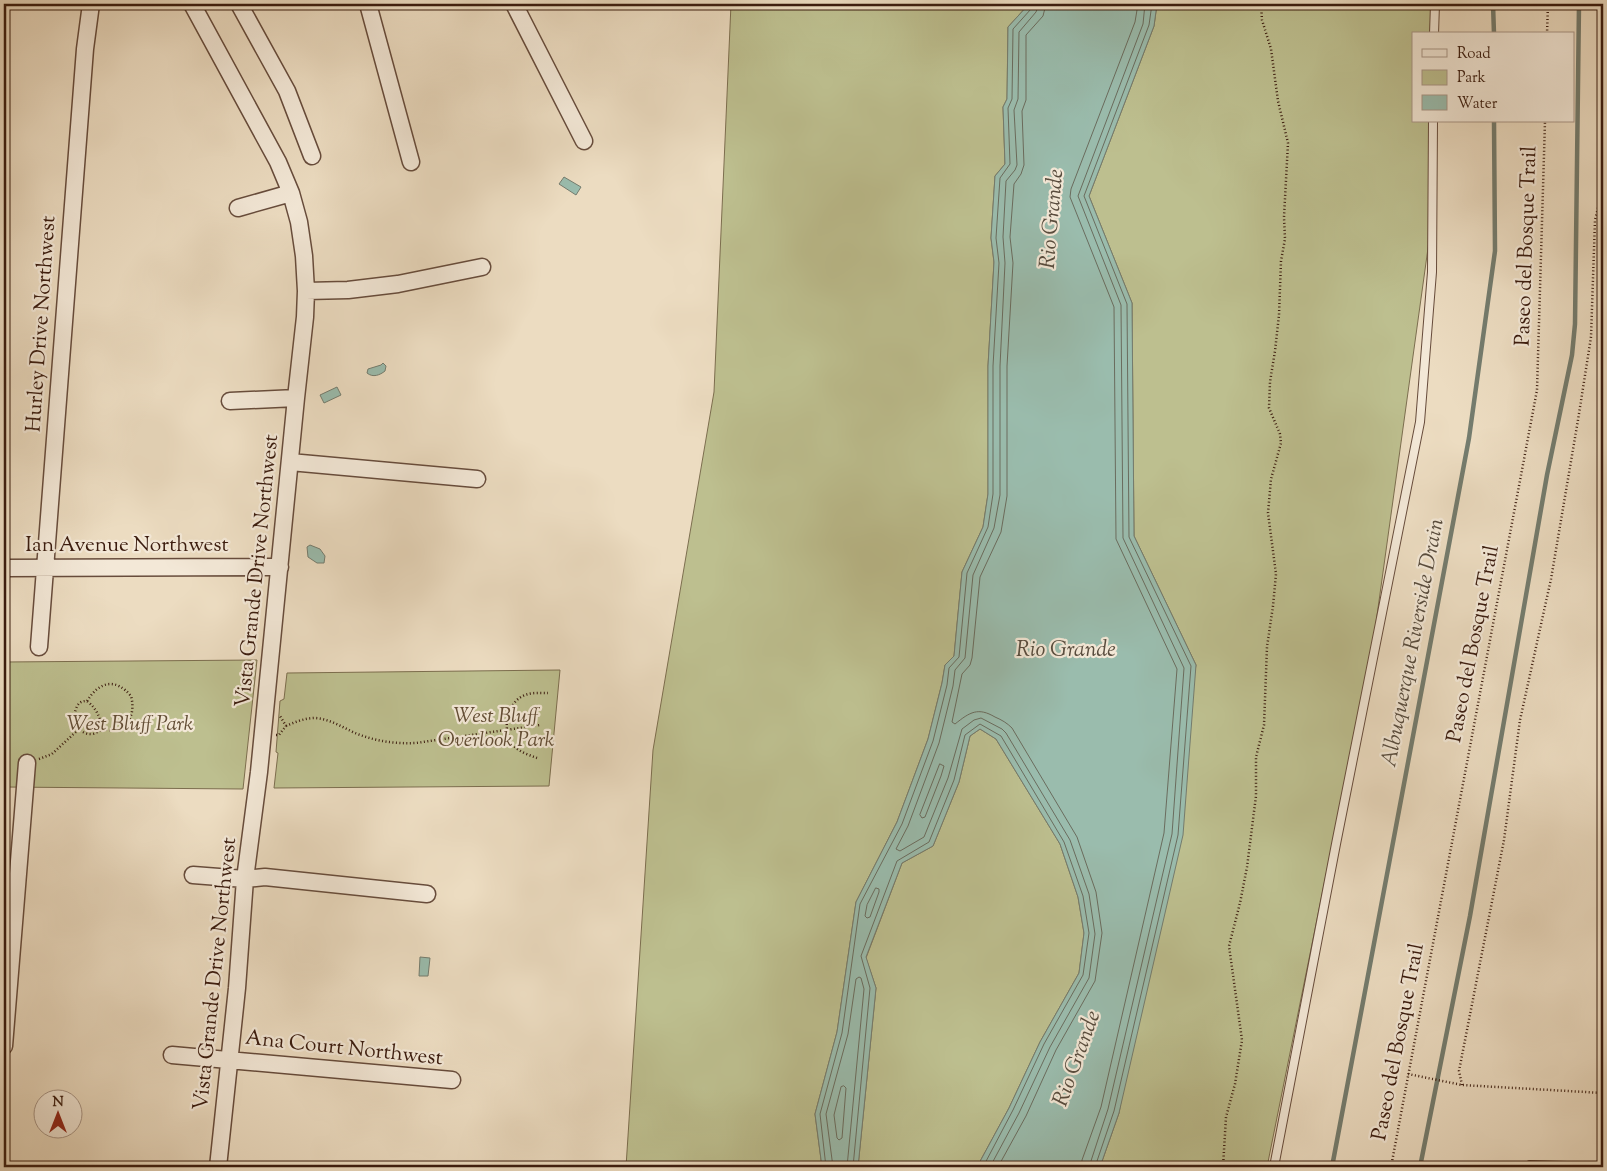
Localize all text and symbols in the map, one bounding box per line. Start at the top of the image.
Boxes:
legend [1412,32,1574,122]
text: Road [1457,44,1491,65]
text: Park [1457,68,1486,89]
text: Water [1457,94,1498,115]
street label: Paseo del Bosque Trail [1509,145,1545,346]
water label: Rio Grande [1033,168,1073,270]
street label: Hurley Drive Northwest [19,215,65,433]
street label: Vista Grande Drive Northwest [229,433,287,709]
water label: Albuquerque Riverside Drain [1374,516,1454,770]
street label: Ian Avenue Northwest [25,531,229,561]
street label: Paseo del Bosque Trail [1440,543,1508,745]
water label: Rio Grande [1016,635,1116,667]
park label: West Bluff Overlook Park [438,702,555,756]
park label: West Bluff Park [67,710,194,740]
street label: Vista Grande Drive Northwest [187,836,245,1112]
street label: Paseo del Bosque Trail [1365,941,1433,1143]
water label: Rio Grande [1046,1006,1110,1111]
street label: Ana Court Northwest [244,1024,444,1074]
north arrow [32,1088,82,1138]
text: N [52,1093,64,1113]

